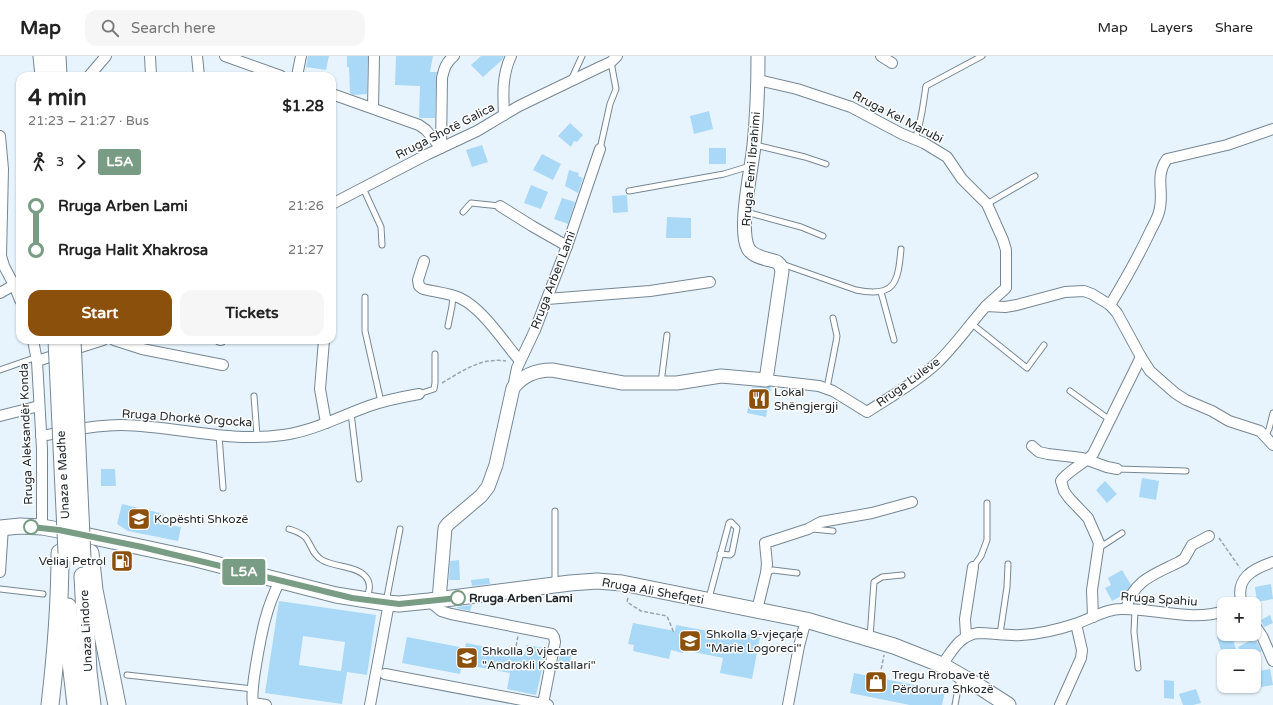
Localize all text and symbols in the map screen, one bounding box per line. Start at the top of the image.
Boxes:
search box [85,10,365,46]
text: Map [20,17,61,39]
icon: search [99,17,121,39]
text: Search here [131,19,215,37]
text: Map [1098,19,1128,36]
text: Layers [1150,19,1193,36]
text: Share [1215,19,1253,36]
text: 4 min [28,85,87,111]
street label: Rruga Kel Marubi [850,88,946,146]
text: $1.28 [283,97,324,115]
street label: Rruga Shotë Galica [393,100,497,162]
street label: Rruga Femi Ibrahimi [739,111,763,227]
text: 21:23 – 21:27 · Bus [28,113,149,129]
icon: walk [28,151,50,173]
icon: forward [70,151,92,173]
text: L5A [106,153,133,170]
text: 3 [56,154,64,170]
text: Rruga Arben Lami [58,197,188,215]
text: 21:26 [288,198,324,214]
street label: Rruga Arben Lami [528,229,578,331]
text: Rruga Halit Xhakrosa [58,241,208,259]
text: 21:27 [288,242,324,258]
button: Start [28,290,172,336]
button: Tickets [180,290,324,336]
street label: Rruga Luleve [874,354,943,410]
street label: Rruga Aleksandër Konda [17,363,35,505]
place label: Lokal Shëngjergji [774,385,838,413]
restaurant icon: Lokal Shëngjergji [746,386,772,412]
street label: Rruga Dhorkë Orgocka [121,406,253,430]
street label: Unaza e Madhe [54,430,72,520]
school or university icon: Kopështi Shkozë [126,506,152,532]
place label: Kopështi Shkozë [154,512,249,526]
unlabelled marker [23,519,39,535]
fuel station icon: Veliaj Petrol [109,548,135,574]
place label: Veliaj Petrol [39,554,106,568]
line badge: L5A [221,559,267,585]
text: L5A [230,563,258,580]
street label: Rruga Ali Shefqeti [601,575,705,607]
street label: Unaza Lindore [77,589,95,672]
street label: Rruga Spahiu [1120,589,1198,609]
marker: Rruga Arben Lami [450,590,466,606]
place label: Rruga Arben Lami [469,591,573,606]
map controls [1217,597,1261,693]
button: + [1217,597,1261,641]
place label: Shkolla 9-vjeçare "Marie Logoreci" [706,627,803,655]
school or university icon: Shkolla 9-vjeçare "Marie Logoreci" [677,628,703,654]
place label: Shkolla 9 vjecare "Androkli Kostallari" [482,644,596,672]
school or university icon: Shkolla 9 vjecare "Androkli Kostallari" [454,645,480,671]
button: − [1217,649,1261,693]
place label: Tregu Rrobave të Përdorura Shkozë [892,668,994,696]
shop icon: Tregu Rrobave të Përdorura Shkozë [863,669,889,695]

